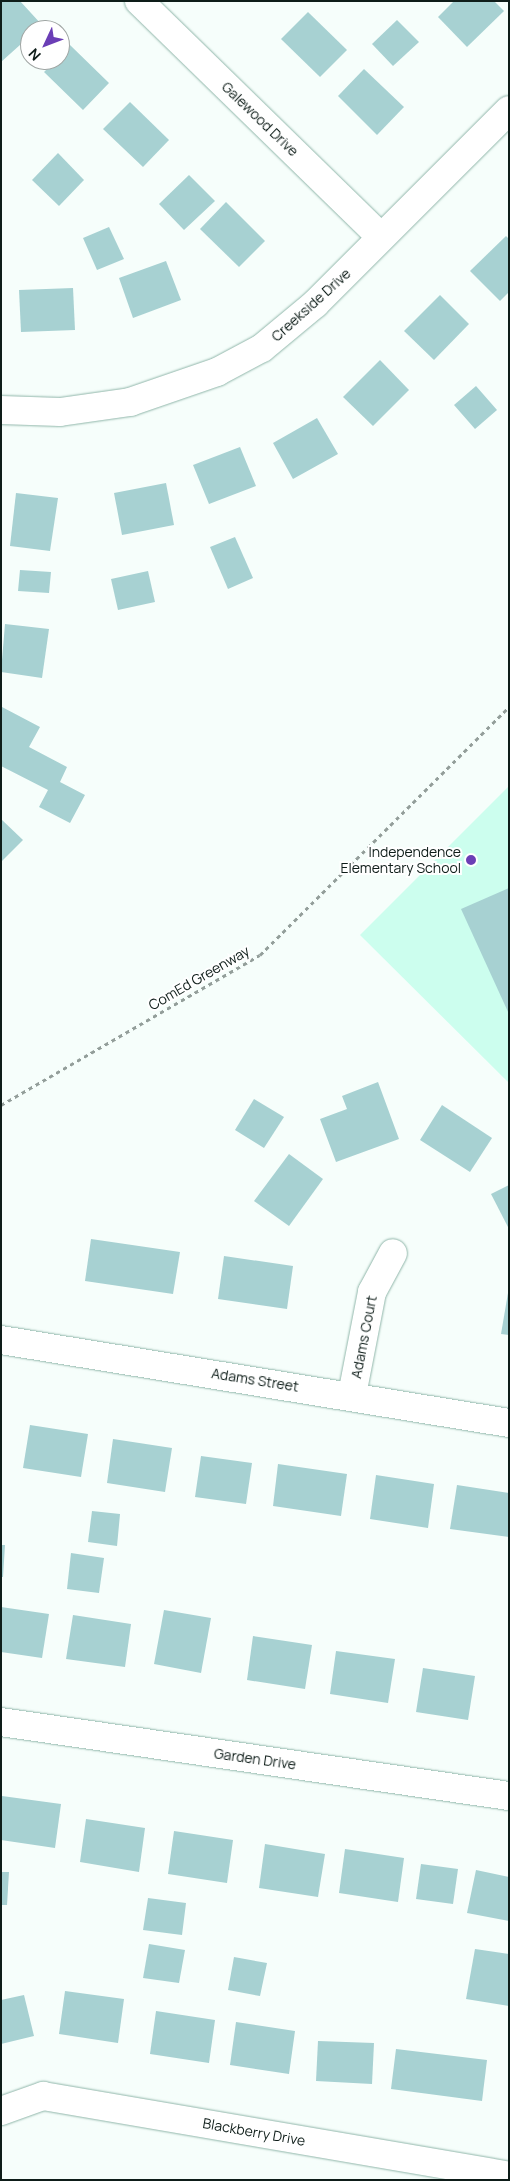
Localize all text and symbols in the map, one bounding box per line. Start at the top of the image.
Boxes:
north arrow [20,20,70,70]
text: N [24,45,45,65]
street label: Galewood Drive [218,78,302,160]
street label: Creekside Drive [268,265,354,345]
place label: Independence Elementary School [341,844,461,876]
marker: Independence Elementary School [465,854,477,866]
street label: ComEd Greenway [146,942,252,1014]
street label: Adams Court [348,1294,380,1380]
street label: Adams Street [210,1365,300,1395]
street label: Garden Drive [213,1745,297,1773]
street label: Blackberry Drive [201,2115,307,2149]

